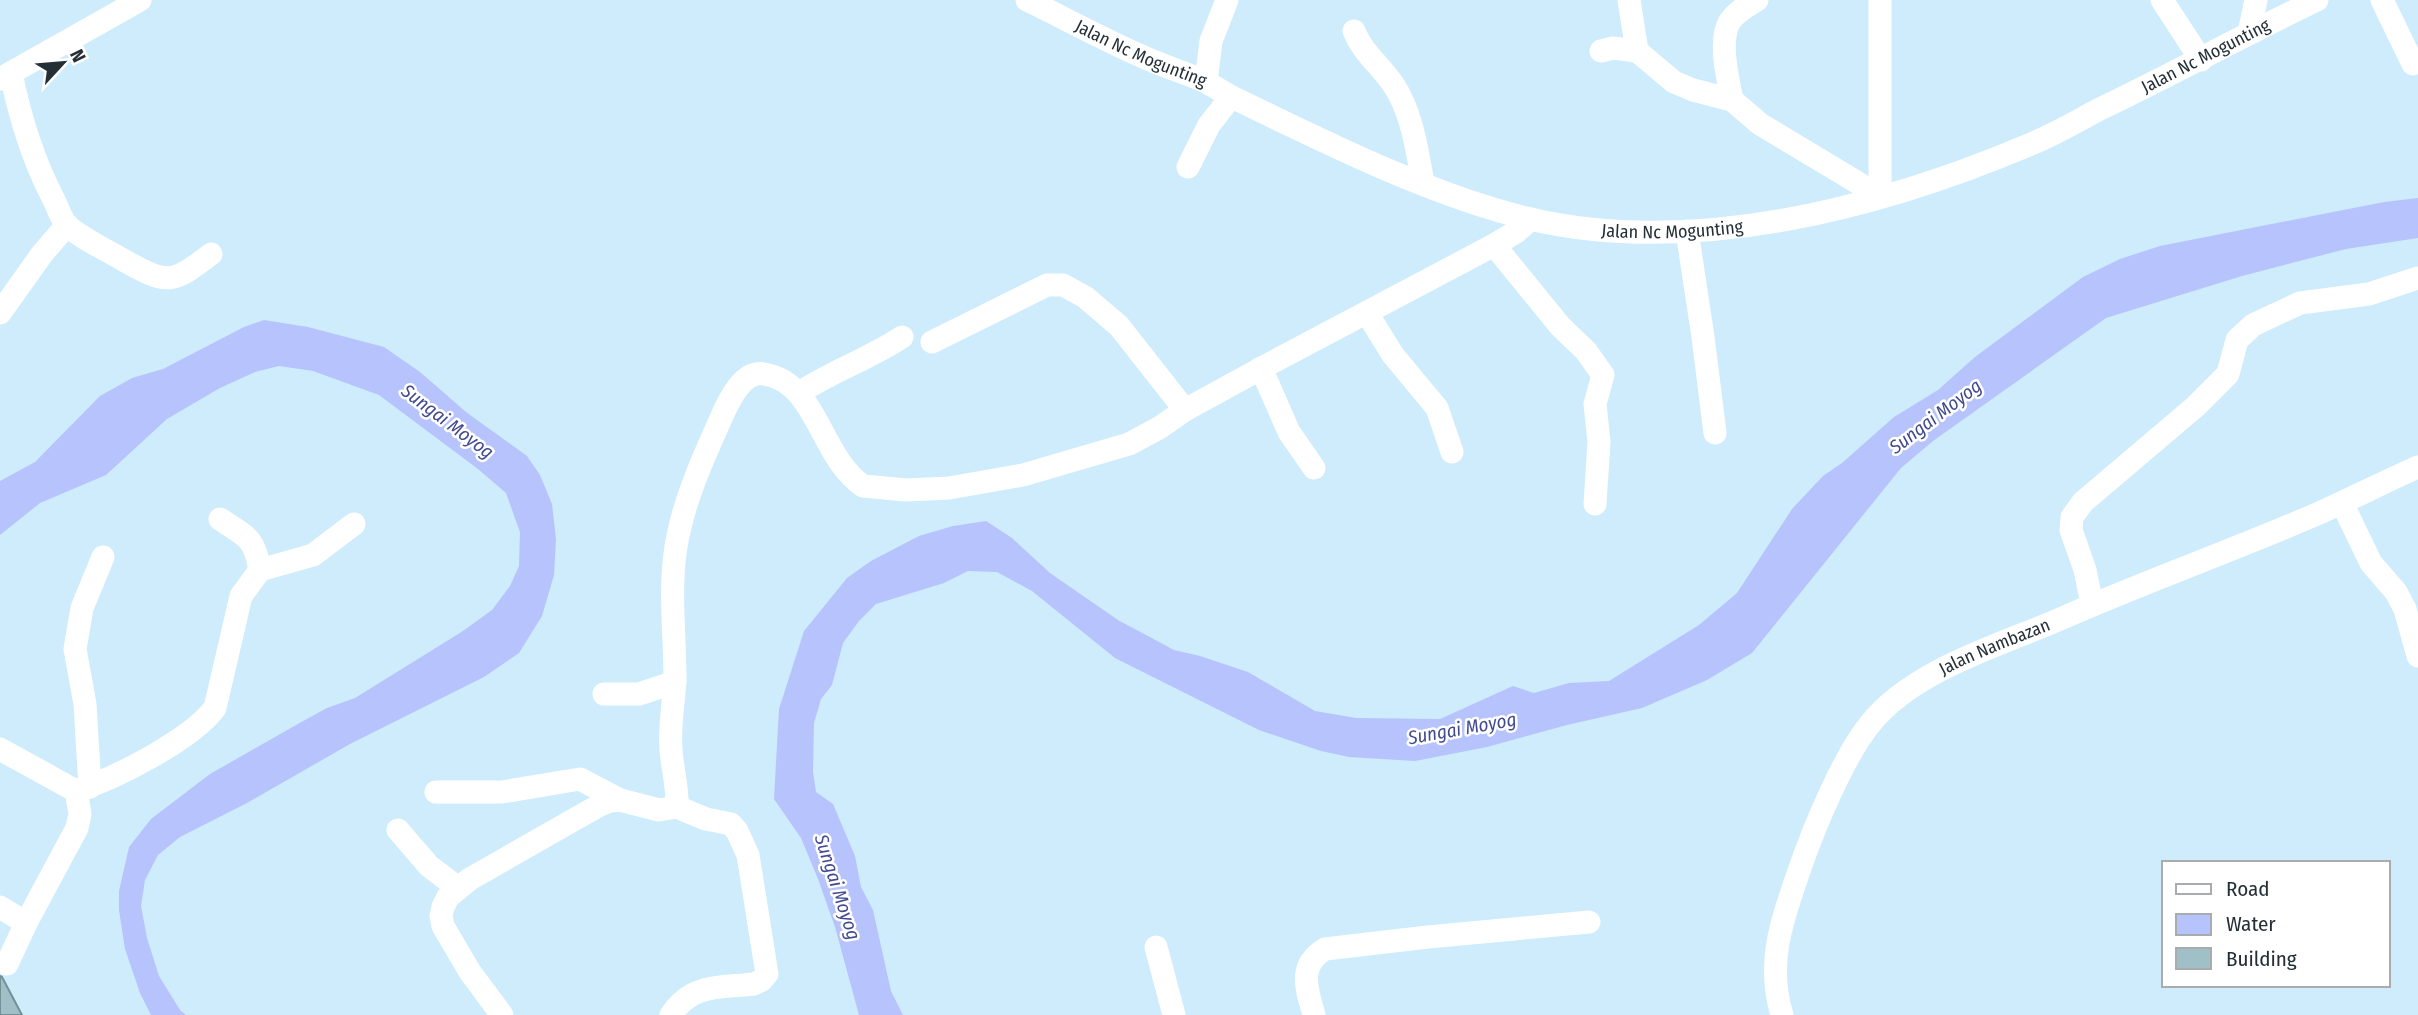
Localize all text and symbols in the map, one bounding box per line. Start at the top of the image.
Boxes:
street label: Jalan Nc Mogunting [2138,14,2274,98]
street label: Jalan Nc Mogunting [1071,15,1211,92]
north arrow [28,28,98,98]
text: N [65,46,91,66]
street label: Jalan Nc Mogunting [1601,215,1745,243]
water label: Sungai Moyog [1884,374,1986,459]
water label: Sungai Moyog [396,379,498,464]
street label: Jalan Nambazan [1935,614,2053,680]
water label: Sungai Moyog [1405,708,1518,750]
water label: Sungai Moyog [809,831,865,943]
legend [2162,861,2390,987]
text: Road [2226,876,2270,902]
text: Water [2226,911,2276,937]
text: Building [2226,946,2297,972]

